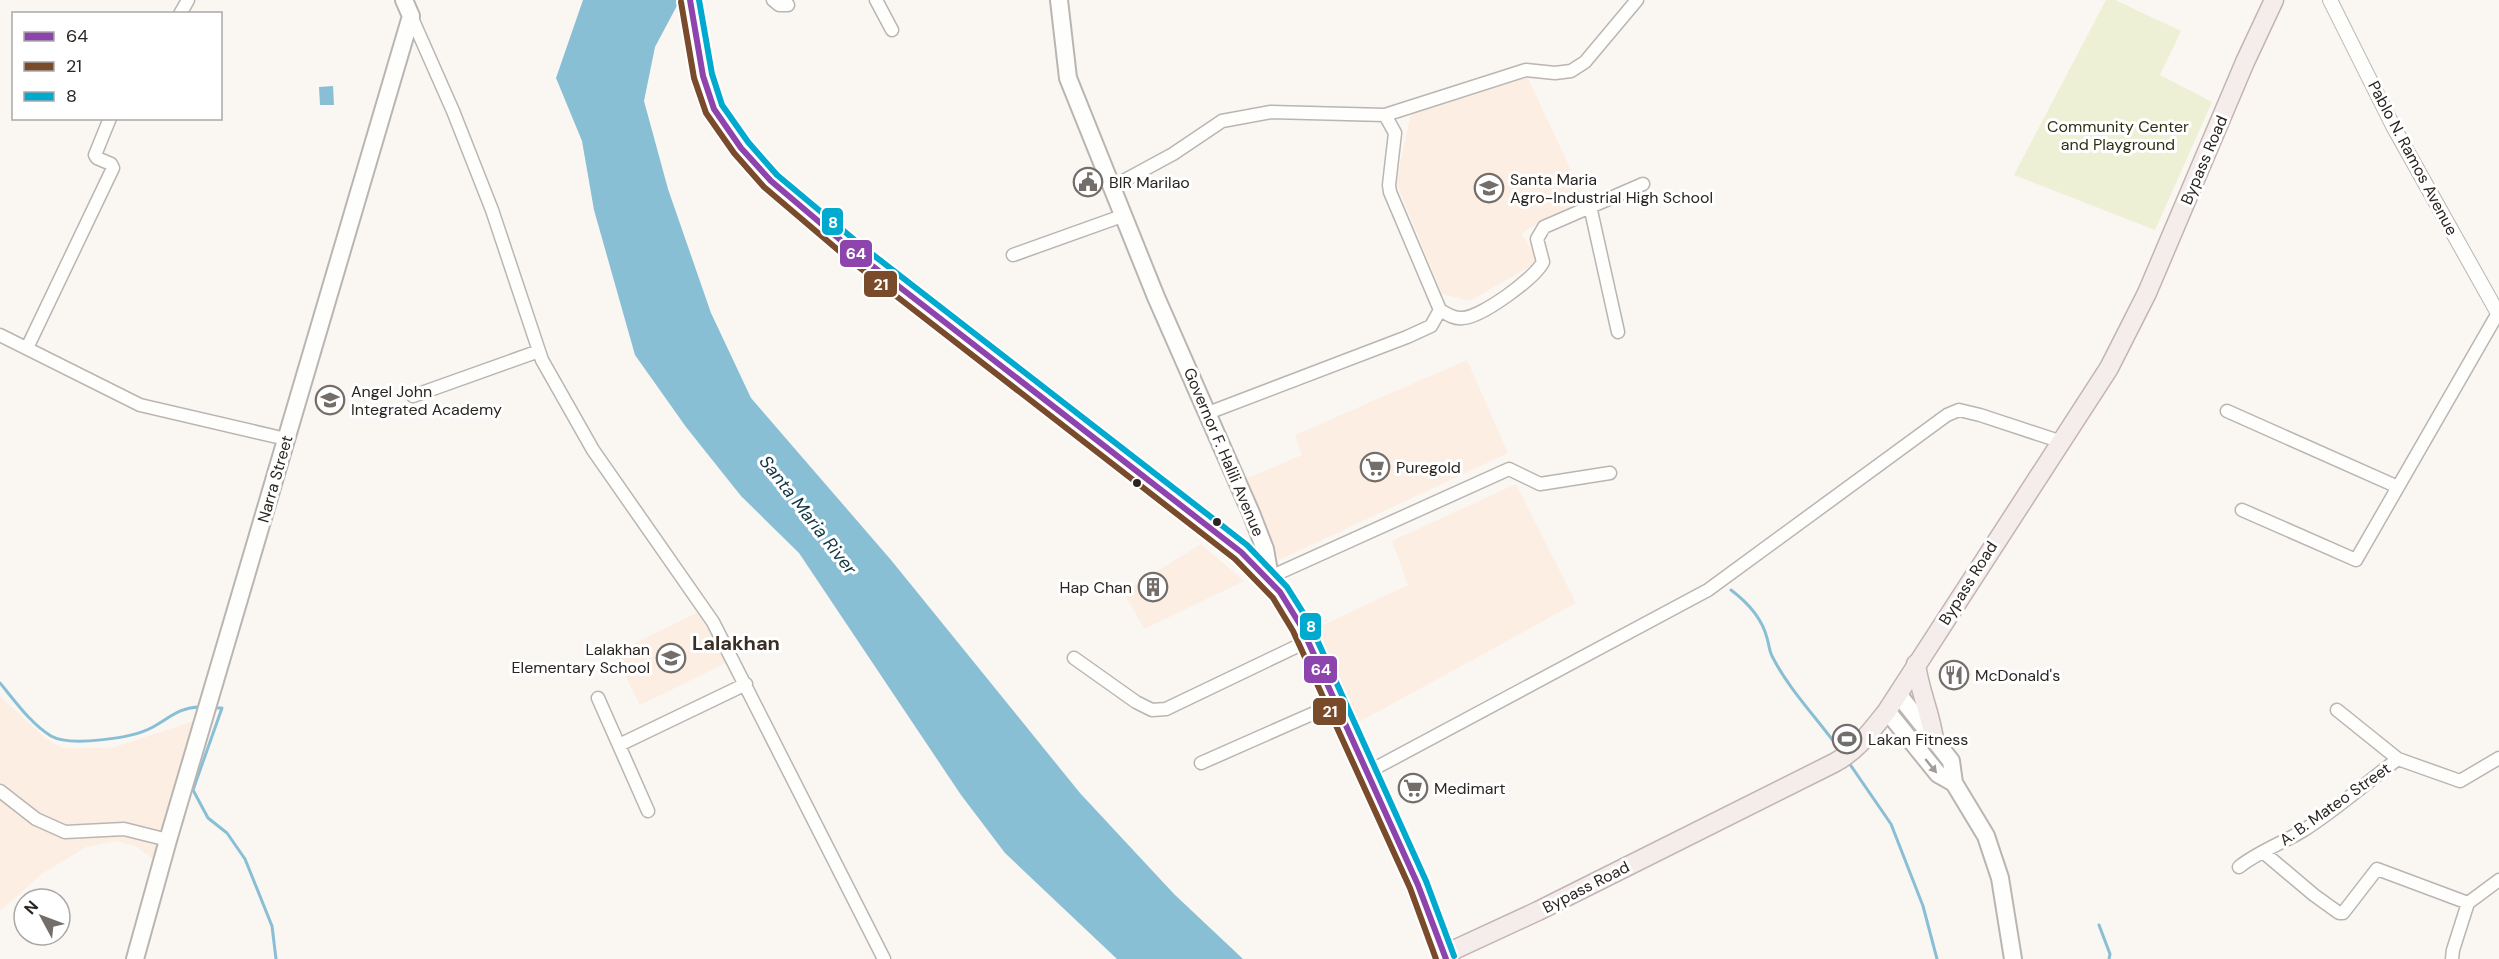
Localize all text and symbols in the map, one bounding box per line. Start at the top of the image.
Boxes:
legend [12,12,222,120]
text: 64 [66,24,88,48]
text: 21 [66,54,82,78]
street label: Pablo N. Ramos Avenue [2363,77,2463,239]
text: 8 [66,84,77,108]
street label: Bypass Road [2176,112,2232,208]
park label: Community Center and Playground [2047,116,2189,155]
public building icon: BIR Marilao [1072,166,1104,198]
place label: Santa Maria Agro-Industrial High School [1510,169,1713,208]
place label: BIR Marilao [1109,172,1190,193]
school or university icon: Santa Maria Agro-Industrial High School [1473,172,1505,204]
line badge: 8 [821,207,844,236]
text: 8 [828,212,838,233]
line badge: 64 [839,239,873,268]
text: 64 [846,243,866,264]
line badge: 21 [863,270,898,298]
text: 21 [873,274,889,295]
street label: Governor F. Halili Avenue [1179,365,1269,539]
place label: Angel John Integrated Academy [351,381,502,420]
school or university icon: Angel John Integrated Academy [314,384,346,416]
street label: Narra Street [253,433,297,525]
water label: Santa Maria River [754,450,863,581]
supermarket icon: Puregold [1359,451,1391,483]
place label: Puregold [1396,457,1461,478]
unlabelled marker [1131,477,1143,489]
unlabelled marker [1211,516,1223,528]
street label: Bypass Road [1934,537,2002,629]
building icon: Hap Chan [1137,571,1169,603]
place label: Hap Chan [1060,577,1132,598]
line badge: 8 [1299,612,1322,641]
text: 8 [1306,616,1316,637]
district label: Lalakhan [692,630,780,656]
place label: Lalakhan Elementary School [512,639,650,678]
school or university icon: Lalakhan Elementary School [655,642,687,674]
line badge: 64 [1303,655,1338,684]
text: 64 [1311,659,1331,680]
restaurant icon: McDonald's [1938,659,1970,691]
place label: McDonald's [1975,665,2060,686]
line badge: 21 [1312,697,1347,726]
text: 21 [1322,701,1338,722]
sports icon: Lakan Fitness [1831,723,1863,755]
place label: Lakan Fitness [1868,729,1968,750]
one-way arrow [1925,758,1938,774]
street label: A. B. Mateo Street [2275,758,2395,850]
supermarket icon: Medimart [1397,772,1429,804]
place label: Medimart [1434,778,1506,799]
street label: Bypass Road [1539,856,1633,918]
north arrow [12,887,72,947]
text: N [19,896,43,919]

